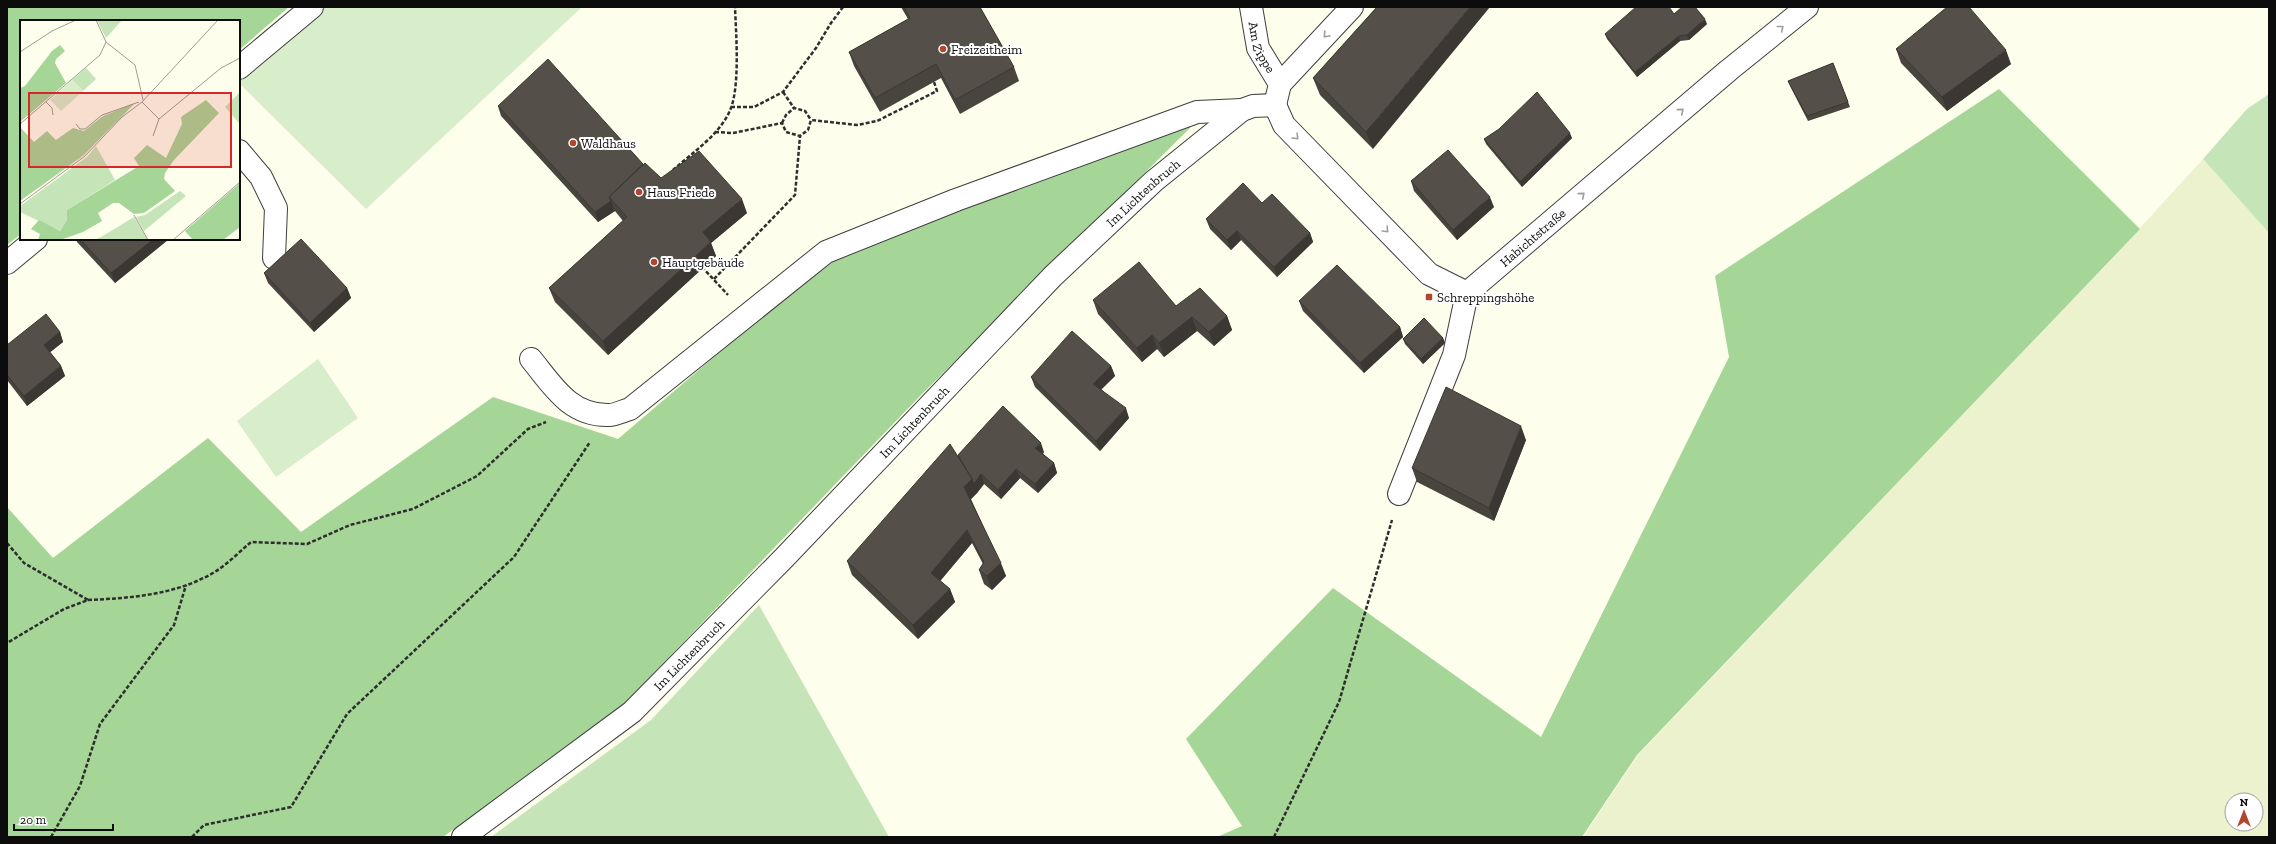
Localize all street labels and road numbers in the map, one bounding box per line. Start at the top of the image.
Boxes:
street label: Am Zippe [1246,21,1278,76]
street label: Im Lichtenbruch [1103,156,1184,230]
street label: Habichtstraße [1497,205,1569,270]
street label: Im Lichtenbruch [877,382,953,461]
street label: Im Lichtenbruch [651,616,728,694]

